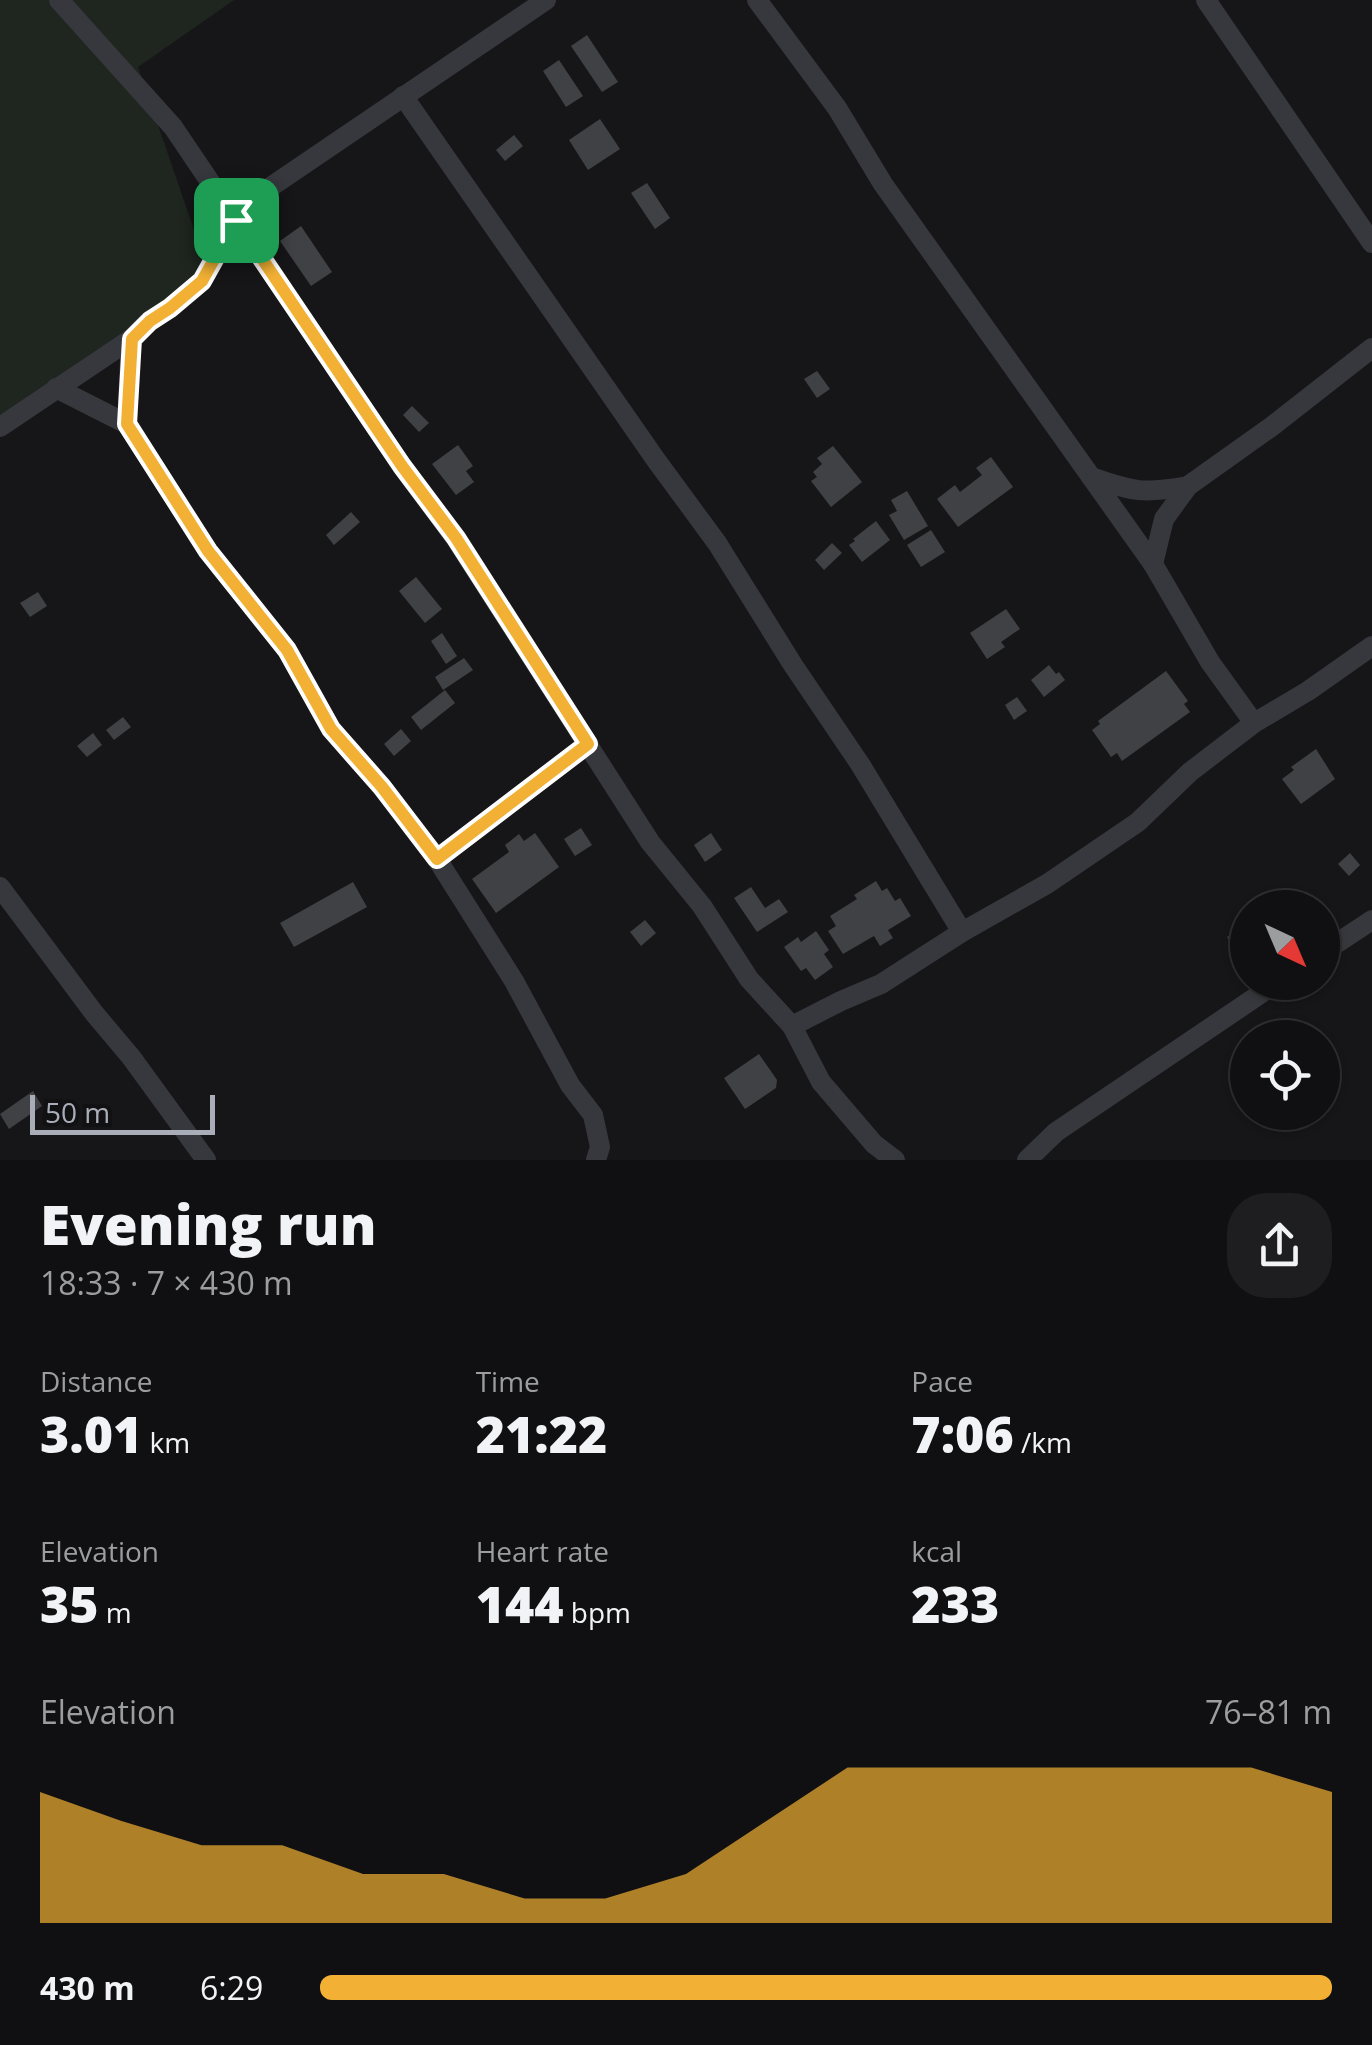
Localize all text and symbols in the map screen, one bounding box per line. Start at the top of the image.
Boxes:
pin [194,178,279,263]
icon: arrive [209,193,264,248]
north arrow [1230,890,1340,1000]
map controls [1230,890,1340,1130]
button: locate [1230,1020,1340,1130]
scale bar [30,1090,215,1134]
text: 50 m [45,1093,110,1131]
text: Evening run [40,1186,376,1261]
button: share [1227,1193,1332,1298]
text: 18:33 · 7 × 430 m [40,1261,293,1304]
text: Distance [40,1362,153,1400]
text: Time [476,1362,540,1400]
text: Pace [911,1362,973,1400]
text: 3.01 [40,1400,142,1468]
text: 21:22 [476,1400,607,1468]
text: 7:06 [911,1400,1014,1468]
text: km [142,1423,190,1461]
text: /km [1014,1423,1072,1461]
text: Elevation [40,1532,159,1570]
text: Heart rate [476,1532,609,1570]
text: kcal [911,1532,962,1570]
text: 35 [40,1570,99,1638]
text: 144 [476,1570,564,1638]
text: 233 [911,1570,999,1638]
text: m [99,1593,132,1631]
text: bpm [564,1593,631,1631]
text: Elevation [40,1690,176,1733]
text: 76–81 m [1205,1690,1332,1733]
text: 430 m [40,1966,135,2009]
text: 6:29 [200,1966,263,2009]

